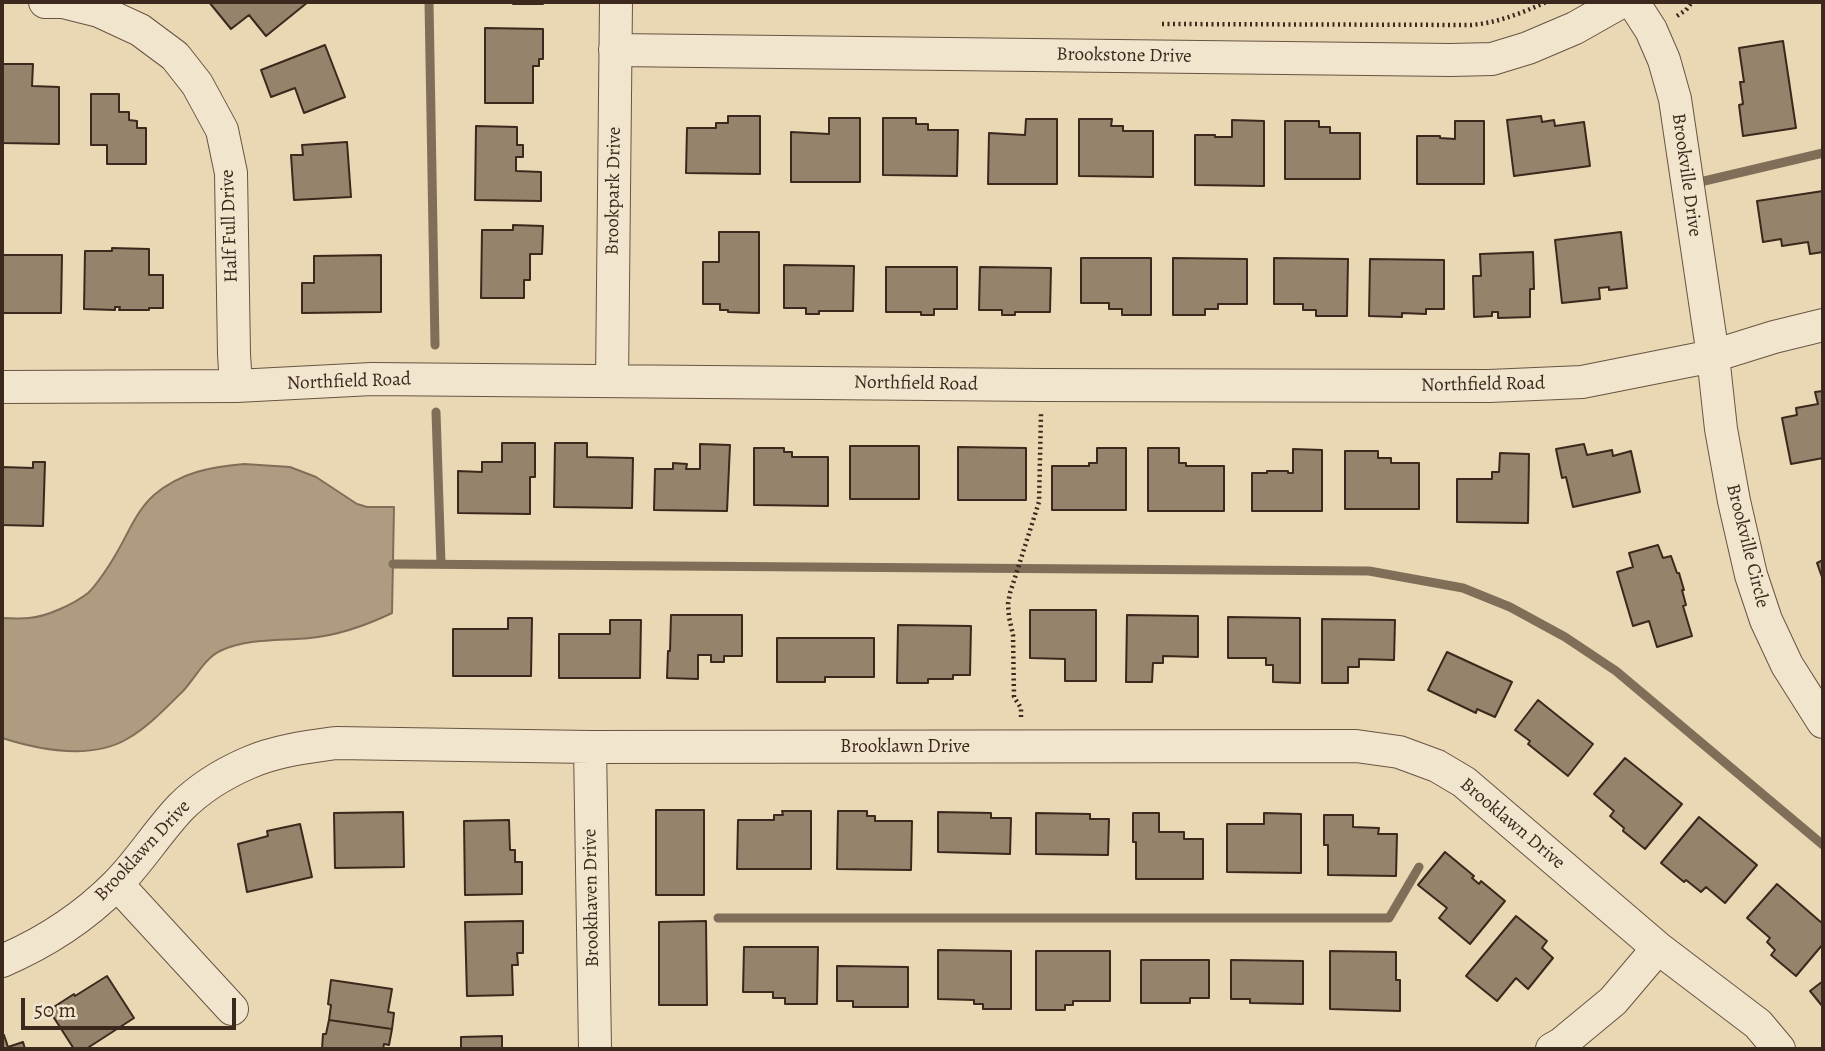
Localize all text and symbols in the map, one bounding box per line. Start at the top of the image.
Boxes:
street label: Brookstone Drive [1056,43,1192,69]
street label: Brookville Drive [1666,112,1706,238]
street label: Brookpark Drive [601,126,627,256]
street label: Half Full Drive [217,169,243,283]
street label: Northfield Road [287,368,411,396]
street label: Northfield Road [854,372,978,396]
street label: Northfield Road [1421,373,1545,397]
street label: Brookville Circle [1721,482,1773,610]
street label: Brooklawn Drive [840,736,970,758]
street label: Brooklawn Drive [1455,773,1569,875]
street label: Brooklawn Drive [90,796,196,906]
street label: Brookhaven Drive [579,828,605,968]
scale bar [24,984,240,1028]
text: 50 m [34,996,76,1024]

